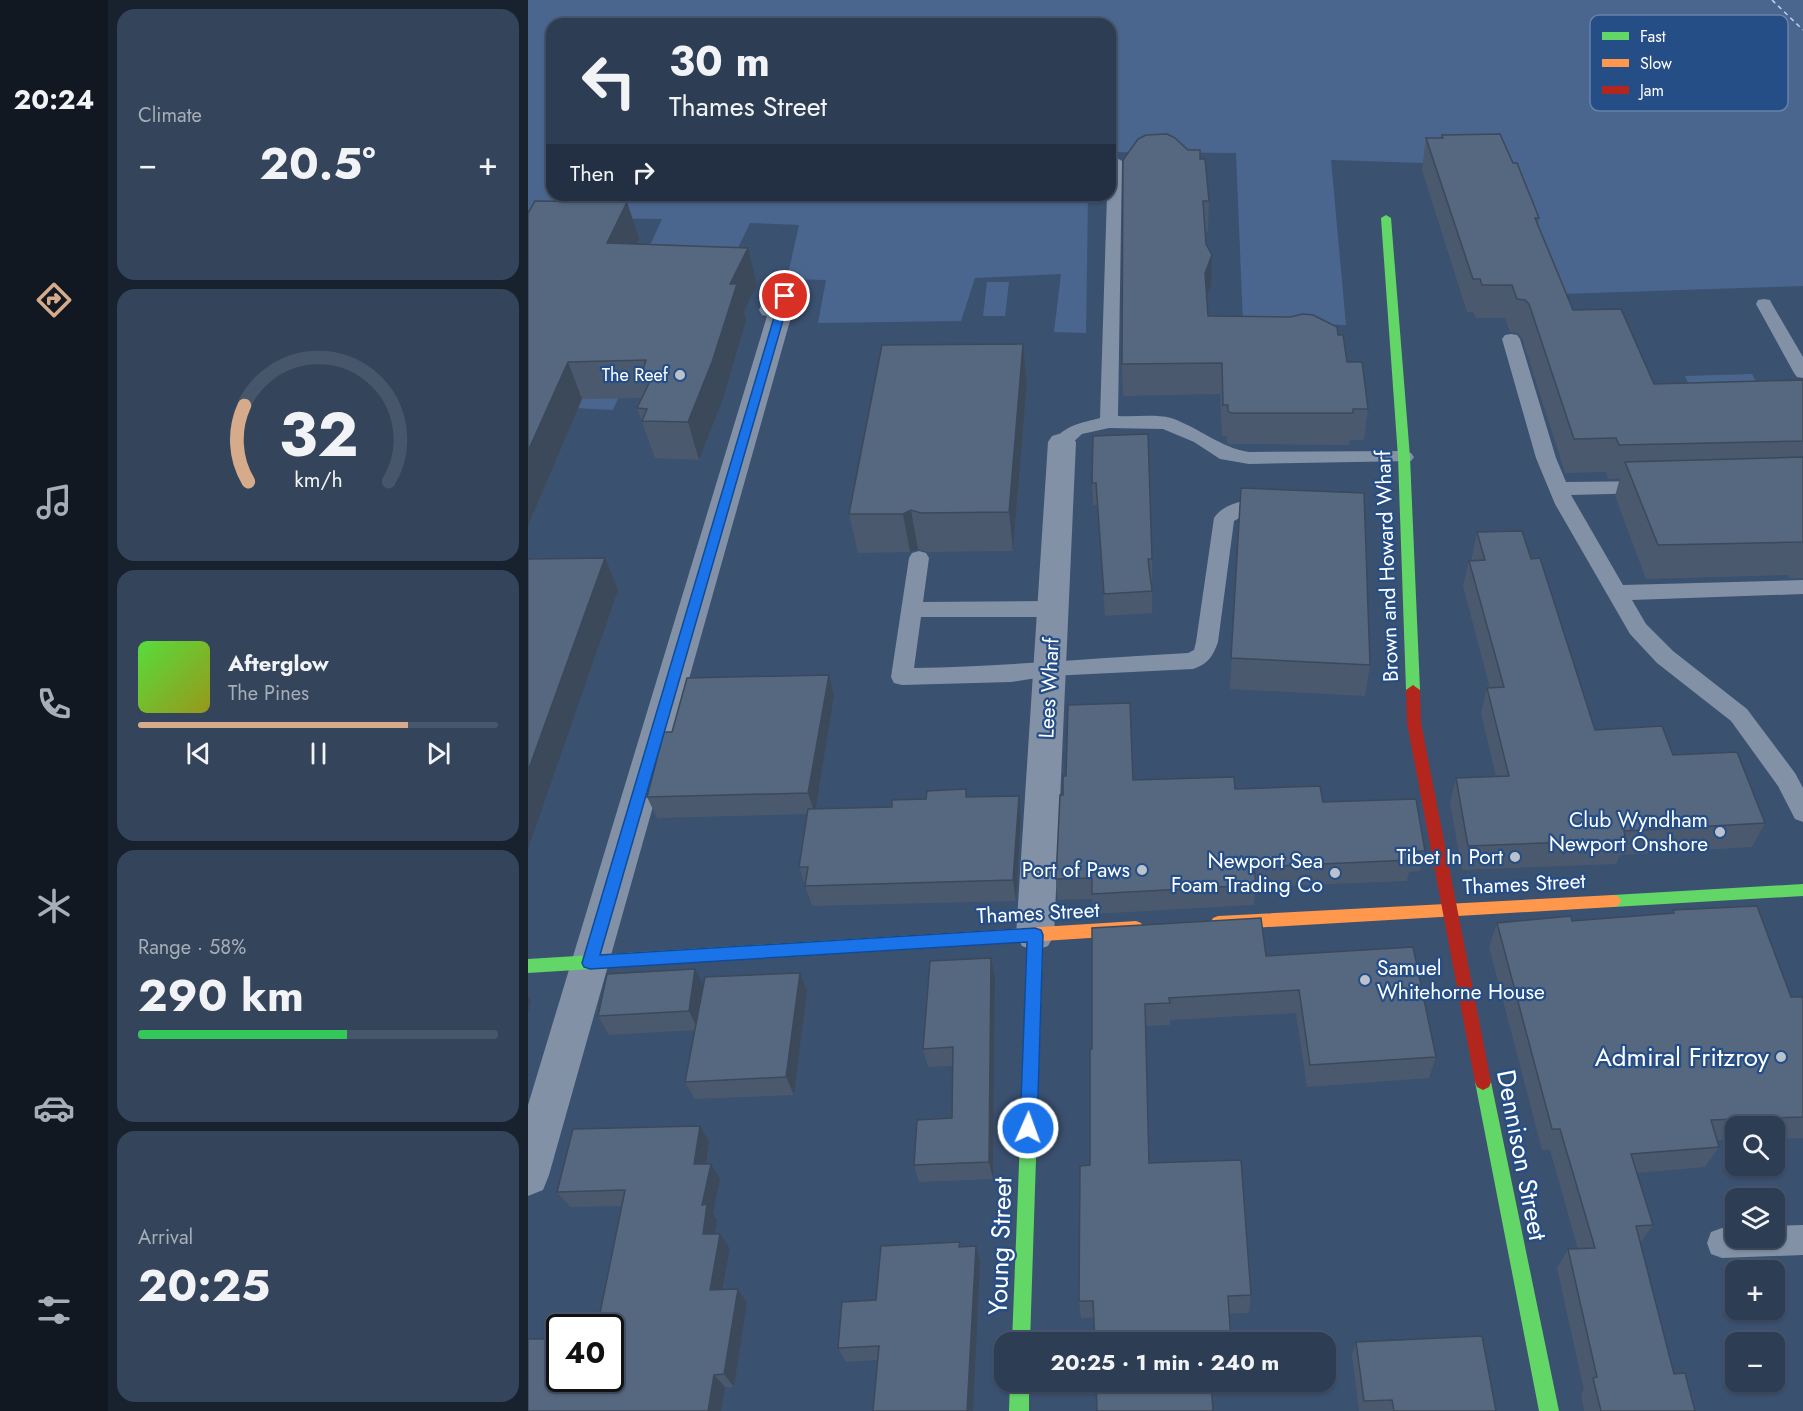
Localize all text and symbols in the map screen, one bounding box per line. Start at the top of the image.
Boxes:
legend [1590,15,1788,111]
text: Fast [1640,25,1666,48]
text: 30 m [669,31,770,92]
icon: left [570,42,648,120]
text: Slow [1640,52,1672,75]
text: Jam [1638,79,1664,102]
text: 20:24 [14,80,94,119]
text: Thames Street [669,87,827,126]
text: Climate [138,101,202,130]
text: 20.5° [259,131,376,196]
text: − [138,140,157,187]
text: + [478,140,498,187]
icon: right [627,156,660,189]
text: Then [570,157,615,189]
pin [759,270,810,321]
icon: directions [33,279,75,321]
icon: arrive [768,279,801,312]
place label: The Reef [602,362,669,388]
marker: The Reef [673,368,687,382]
text: 32 [278,389,358,479]
street label: Brown and Howard Wharf [1368,449,1406,682]
text: km/h [294,465,342,496]
icon: music [33,481,75,523]
street label: Lees Wharf [1031,636,1067,739]
text: Afterglow [228,647,329,679]
text: The Pines [228,679,309,708]
icon: phone [33,683,75,725]
icon: previous [182,737,215,770]
icon: pause [302,737,335,770]
icon: next [422,737,455,770]
place label: Club Wyndham Newport Onshore [1549,805,1708,859]
marker: Club Wyndham Newport Onshore [1713,825,1727,839]
place label: Tibet In Port [1397,842,1503,872]
place label: Newport Sea Foam Trading Co [1171,846,1323,900]
marker: Tibet In Port [1508,850,1522,864]
place label: Port of Paws [1022,855,1130,885]
marker: Port of Paws [1135,863,1149,877]
marker: Newport Sea Foam Trading Co [1328,866,1342,880]
street label: Thames Street [1462,866,1586,902]
icon: climate [33,885,75,927]
street label: Thames Street [976,895,1100,931]
text: Range · 58% [138,933,246,962]
place label: Samuel Whitehorne House [1377,953,1545,1007]
text: 290 km [138,963,304,1028]
marker: Samuel Whitehorne House [1358,973,1372,987]
place label: Admiral Fritzroy [1595,1038,1770,1076]
marker: Admiral Fritzroy [1774,1050,1788,1064]
street label: Dennison Street [1487,1066,1557,1244]
icon: car [33,1087,75,1129]
position arrow [996,1096,1060,1160]
map controls [1725,1116,1785,1392]
button: search [1725,1116,1785,1176]
street label: Young Street [979,1176,1021,1316]
button: layers [1725,1188,1785,1248]
text: Arrival [138,1223,193,1252]
text: 20:25 [138,1253,270,1318]
button: + [1725,1260,1785,1320]
icon: filters [33,1289,75,1331]
speed limit sign: 40 [546,1314,624,1392]
button: − [1725,1332,1785,1392]
text: 20:25 · 1 min · 240 m [1051,1346,1279,1378]

